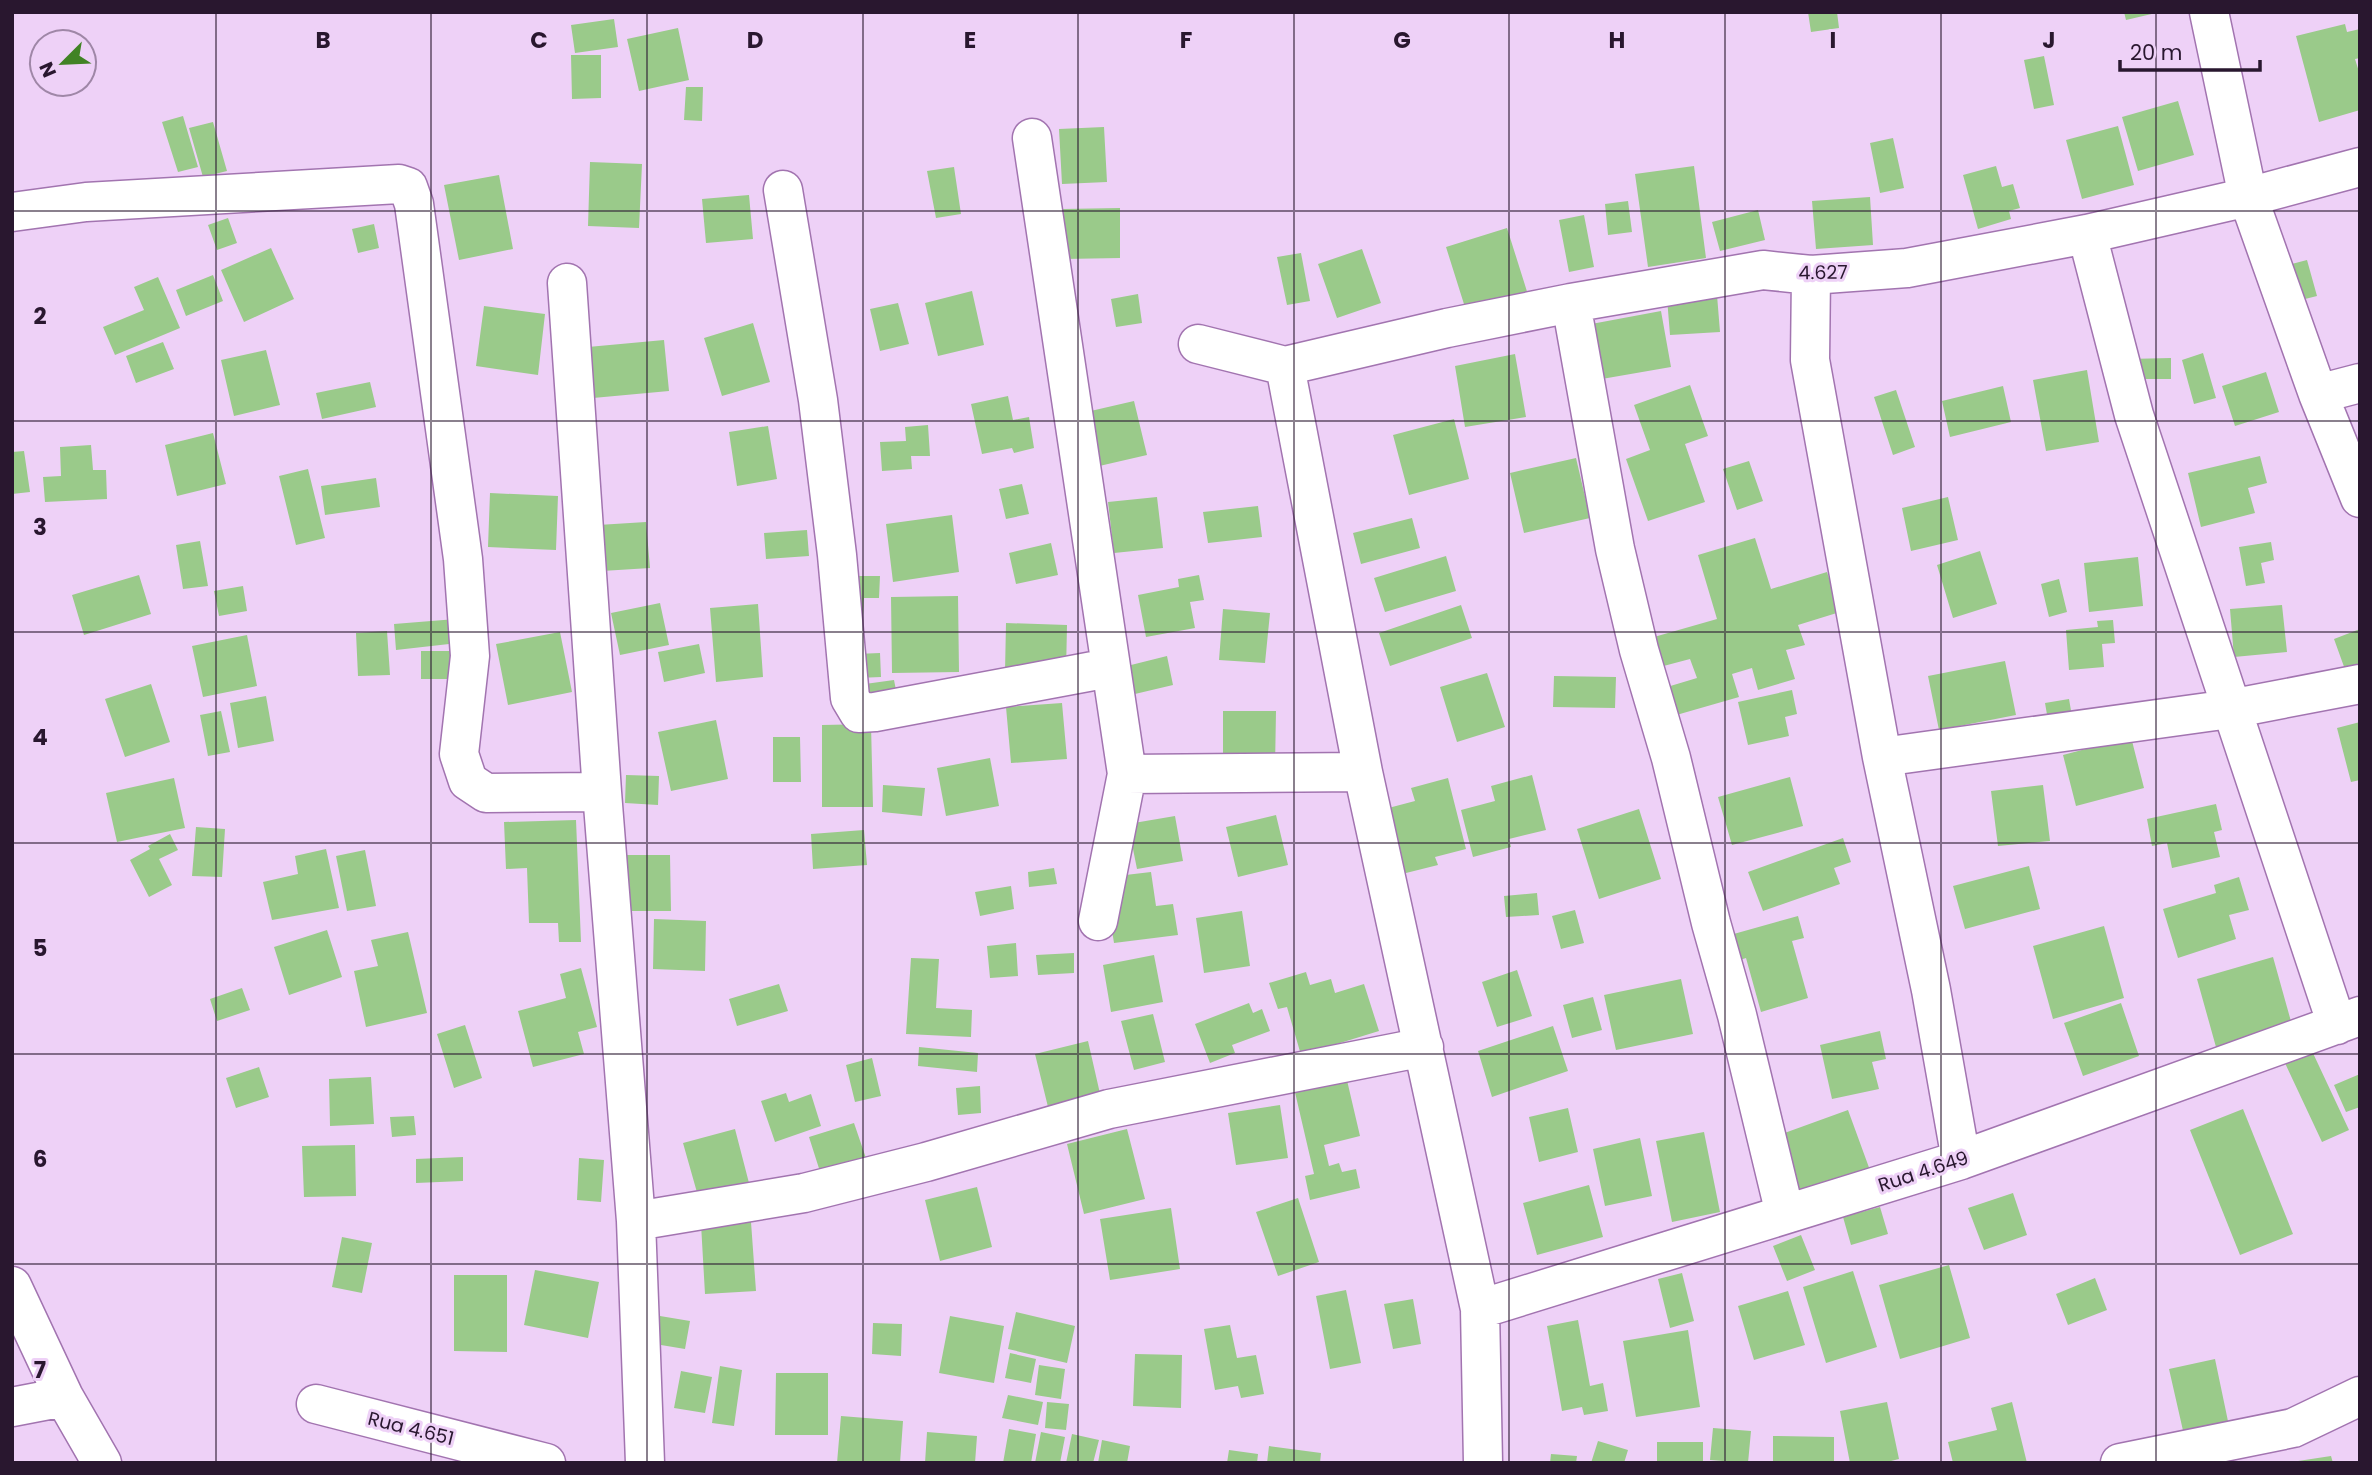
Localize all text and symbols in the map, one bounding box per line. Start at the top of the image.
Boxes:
text: B [315,24,331,56]
text: C [530,24,548,56]
text: D [747,24,763,56]
text: E [964,24,976,56]
text: F [1180,24,1192,56]
text: G [1393,24,1411,56]
text: H [1609,24,1625,56]
text: I [1830,24,1836,56]
text: J [2042,24,2056,56]
north arrow [28,28,98,98]
scale bar [2120,28,2260,72]
text: 20 m [2130,38,2183,67]
text: N [33,58,63,82]
street label: 4.627 [1798,259,1848,286]
text: 2 [33,300,47,332]
text: 3 [33,511,47,543]
text: 4 [32,721,48,753]
text: 5 [33,932,47,964]
text: 6 [33,1143,47,1175]
street label: Rua 4.649 [1874,1144,1972,1199]
text: 7 [34,1354,46,1386]
street label: Rua 4.651 [365,1405,457,1452]

